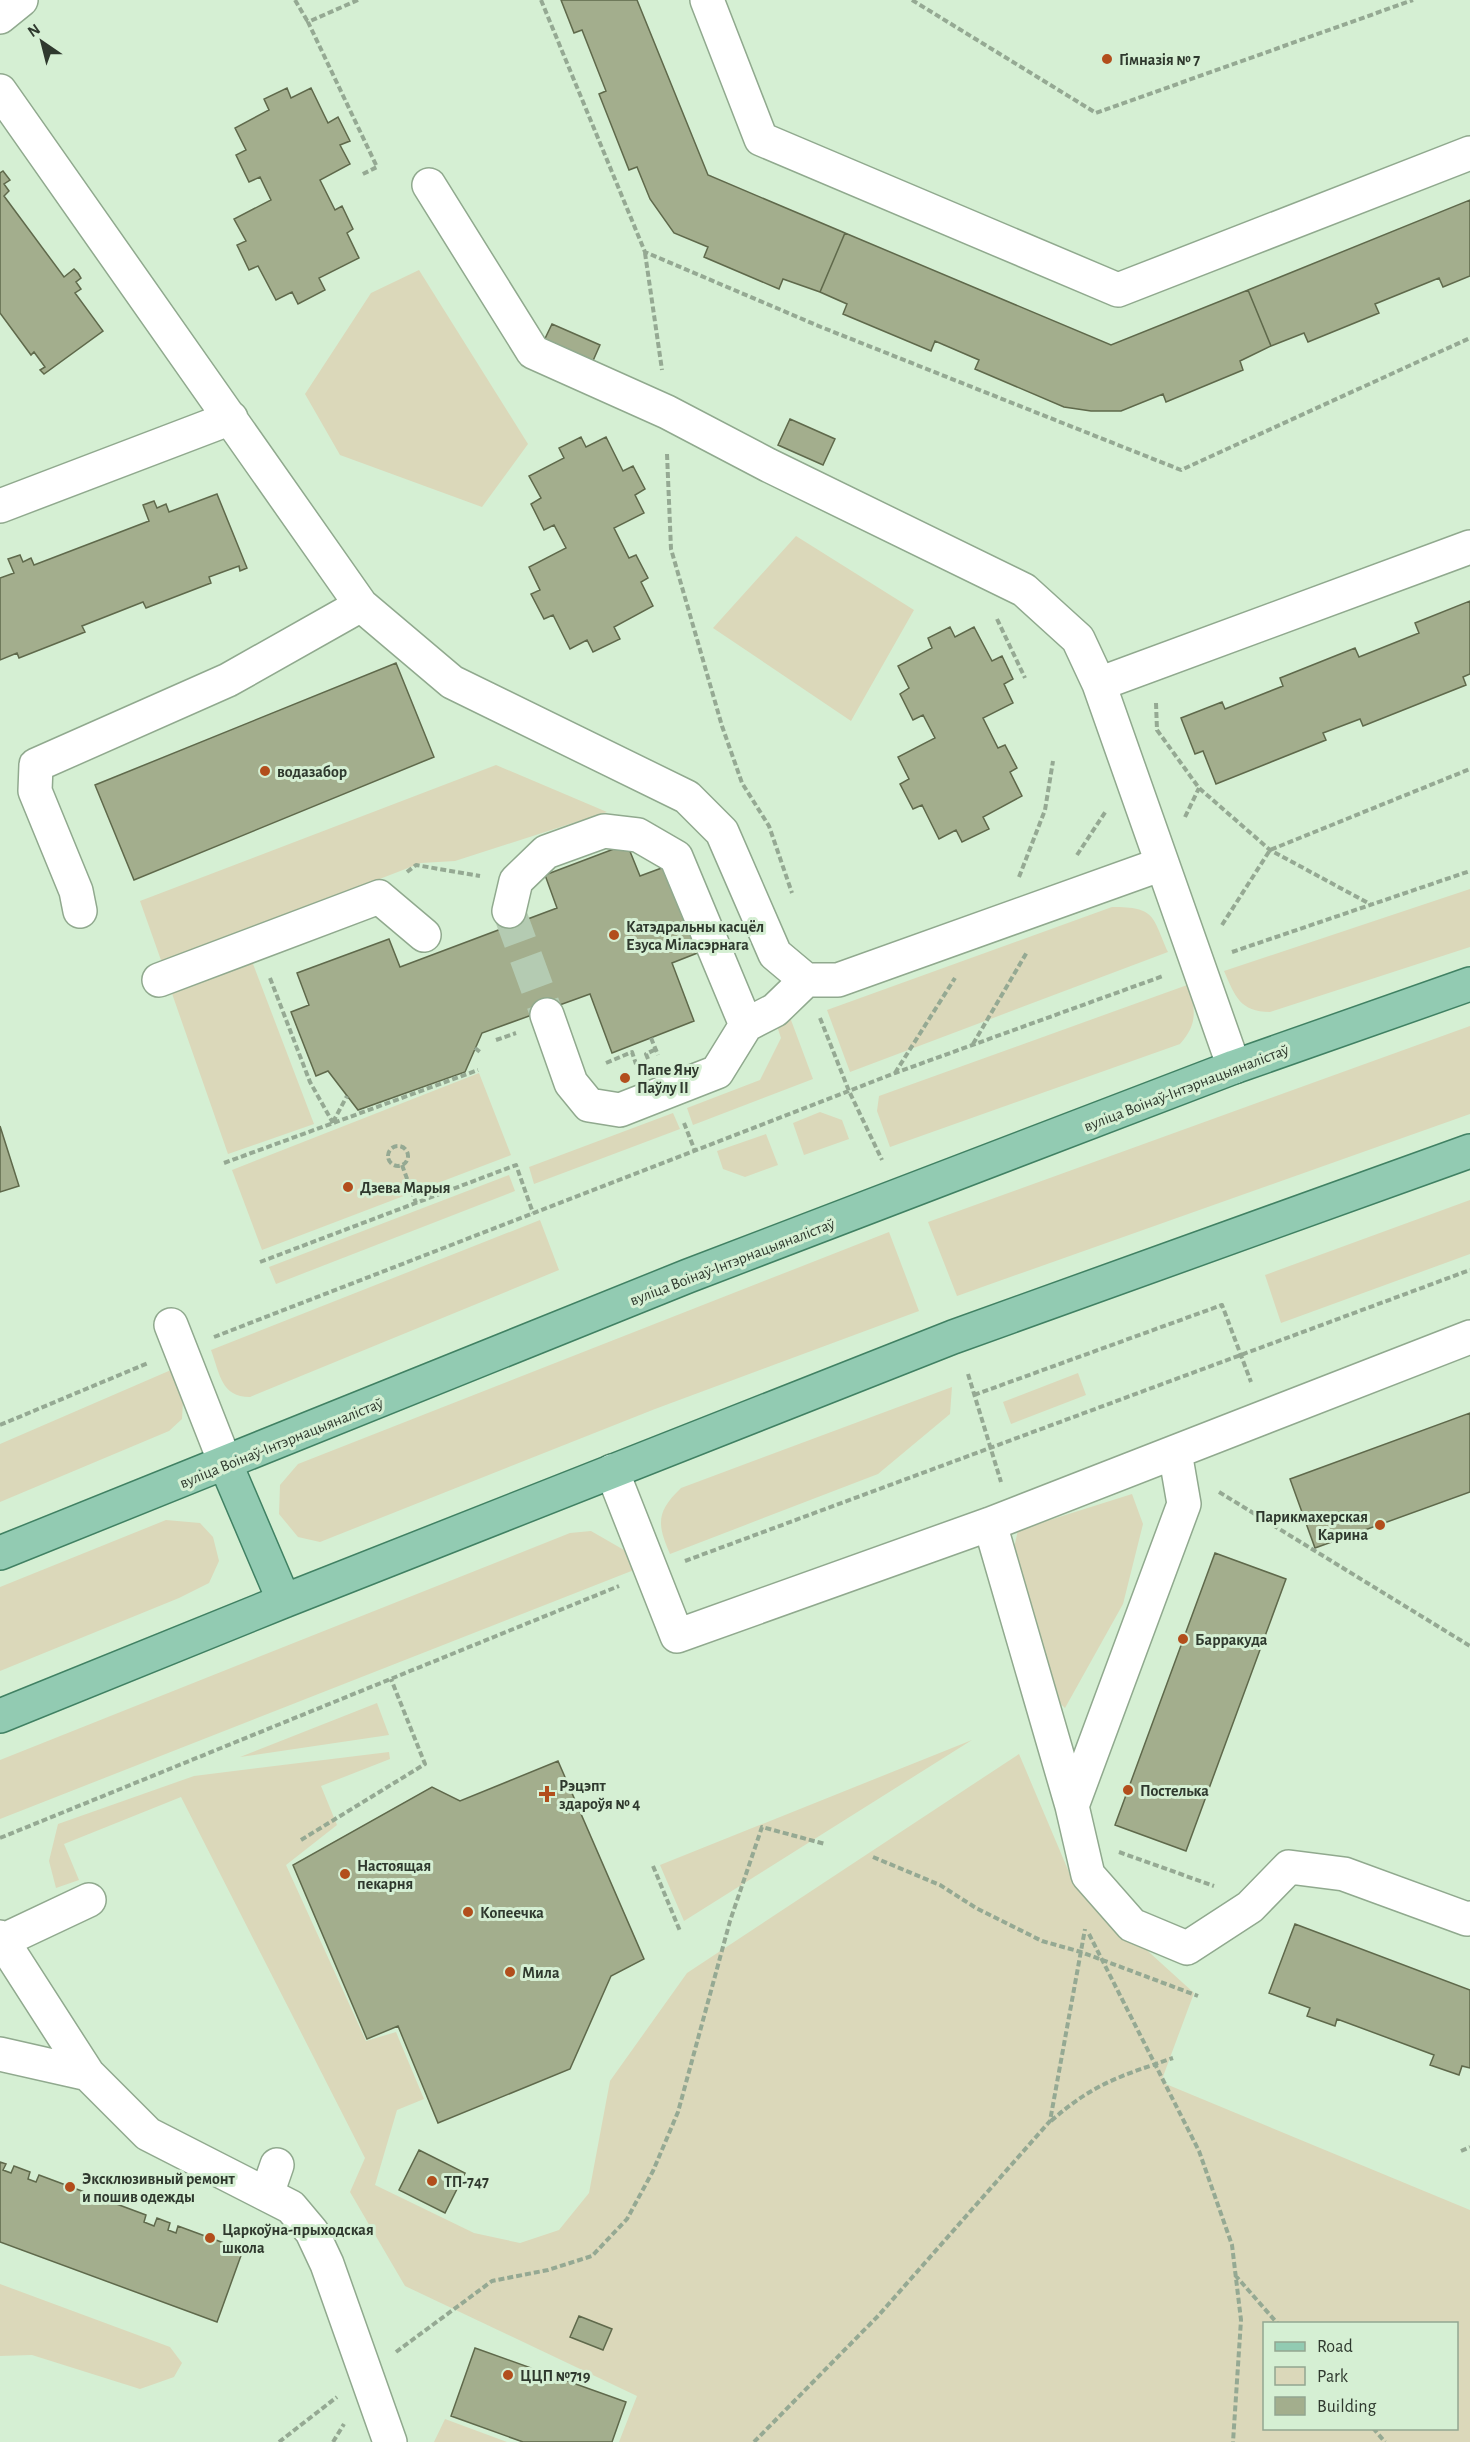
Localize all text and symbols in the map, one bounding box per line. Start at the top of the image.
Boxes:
north arrow [12,12,72,72]
text: N [25,21,43,40]
marker: Гімназія № 7 [1100,52,1114,66]
place label: Гімназія № 7 [1119,52,1200,68]
marker: водазабор [258,764,272,778]
place label: водазабор [277,764,347,780]
place label: Катэдральны касцёл Езуса Міласэрнага [626,919,764,954]
marker: Катэдральны касцёл Езуса Міласэрнага [607,928,621,942]
street label: вуліца Воінаў-Інтэрнацыяналістаў [1082,1041,1292,1135]
place label: Папе Яну Паўлу II [637,1062,700,1097]
marker: Папе Яну Паўлу II [618,1071,632,1085]
marker: Дзева Марыя [341,1180,355,1194]
place label: Дзева Марыя [360,1180,450,1196]
street label: вуліца Воінаў-Інтэрнацыяналістаў [628,1215,838,1309]
street label: вуліца Воінаў-Інтэрнацыяналістаў [177,1395,386,1492]
place label: Парикмахерская Карина [1255,1509,1368,1543]
marker: Парикмахерская Карина [1373,1518,1387,1532]
marker: Барракуда [1176,1632,1190,1646]
place label: Барракуда [1195,1632,1268,1649]
place label: Рэцэпт здароўя № 4 [559,1778,640,1813]
marker: Постелька [1121,1783,1135,1797]
place label: Постелька [1140,1783,1209,1799]
marker: Рэцэпт здароўя № 4 [540,1787,554,1801]
place label: Настоящая пекарня [357,1858,431,1892]
marker: Настоящая пекарня [338,1867,352,1881]
marker: Копеечка [461,1905,475,1919]
place label: Копеечка [480,1905,544,1921]
marker: Мила [503,1965,517,1979]
place label: Мила [522,1965,560,1981]
place label: Эксклюзивный ремонт и пошив одежды [82,2171,235,2205]
marker: ТП-747 [425,2174,439,2188]
place label: ТП-747 [444,2174,489,2190]
marker: Эксклюзивный ремонт и пошив одежды [63,2180,77,2194]
place label: Царкоўна-прыходская школа [222,2222,374,2256]
marker: Царкоўна-прыходская школа [203,2231,217,2245]
legend [1263,2322,1458,2430]
text: Road [1317,2338,1353,2356]
marker: ЦЦП №719 [501,2368,515,2382]
place label: ЦЦП №719 [520,2368,591,2384]
text: Park [1317,2368,1349,2386]
text: Building [1317,2398,1377,2416]

